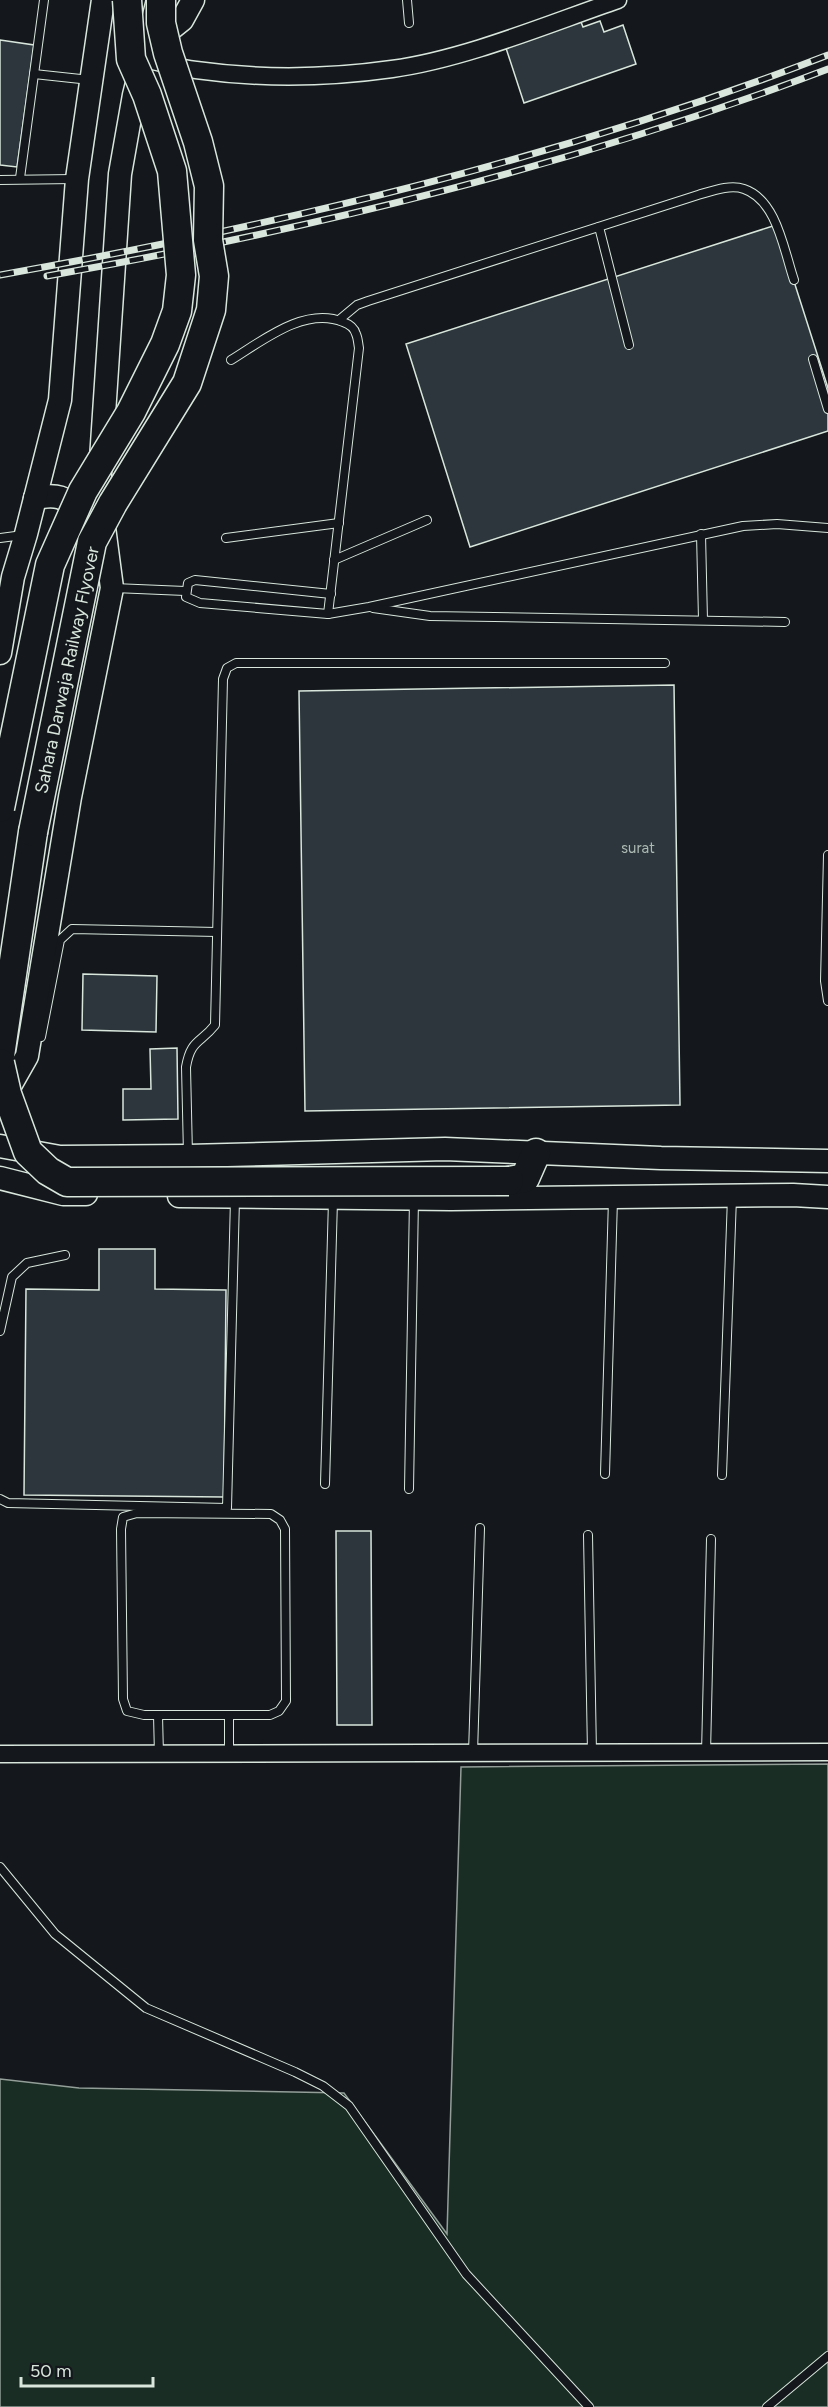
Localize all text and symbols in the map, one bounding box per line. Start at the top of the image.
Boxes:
street label: Sahara Darwaja Railway Flyover [30,544,104,796]
house number: surat [621,839,655,857]
scale bar [21,2350,153,2388]
text: 50 m [30,2360,72,2382]

